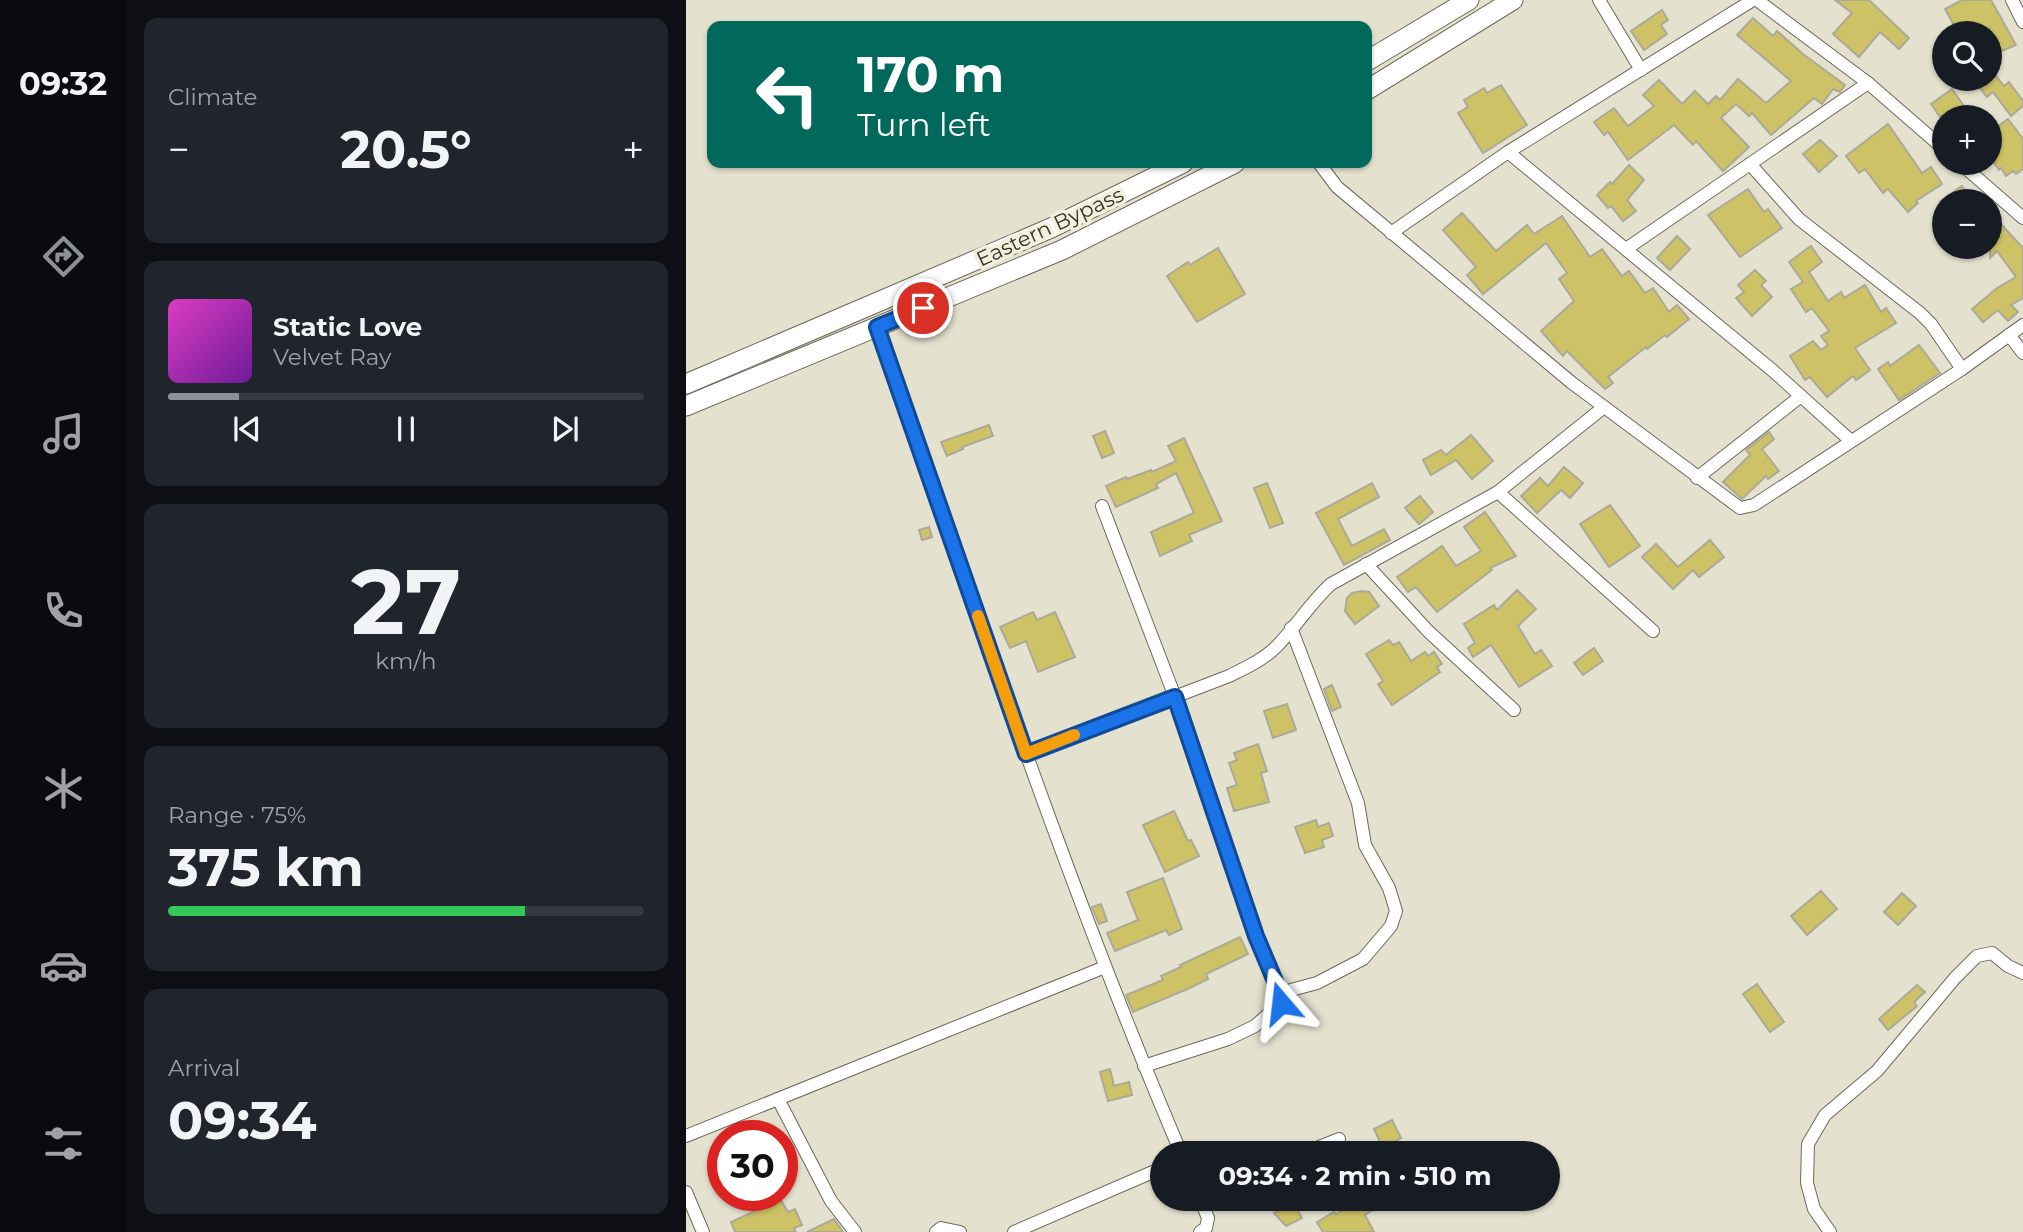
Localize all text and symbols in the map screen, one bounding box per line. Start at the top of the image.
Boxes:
map controls [1932,21,2002,259]
button: search [1932,21,2002,91]
text: 170 m [857,45,1004,104]
icon: left [742,49,833,140]
text: 09:32 [19,64,107,103]
text: Climate [168,83,257,111]
text: Turn left [857,105,991,144]
button: + [1932,105,2002,175]
text: 20.5° [340,118,472,181]
text: − [168,126,190,173]
text: + [622,126,644,173]
street label: Eastern Bypass [972,181,1127,272]
button: − [1932,189,2002,259]
icon: directions [39,232,88,281]
pin [893,278,953,338]
icon: arrive [904,289,942,327]
text: Static Love [273,311,422,343]
text: Velvet Ray [273,343,391,371]
icon: music [39,409,88,458]
icon: previous [228,410,266,448]
icon: pause [387,410,425,448]
icon: next [546,410,584,448]
text: 27 [351,546,461,657]
icon: phone [39,586,88,635]
text: km/h [375,647,437,675]
icon: climate [39,764,88,813]
text: Range · 75% [168,801,306,829]
text: 375 km [168,836,364,899]
icon: car [39,941,88,990]
position arrow [1244,966,1318,1040]
text: Arrival [168,1054,241,1082]
text: 09:34 [168,1089,317,1152]
icon: filters [39,1119,88,1168]
speed limit sign: 30 [707,1120,798,1211]
text: 09:34 · 2 min · 510 m [1218,1160,1492,1192]

